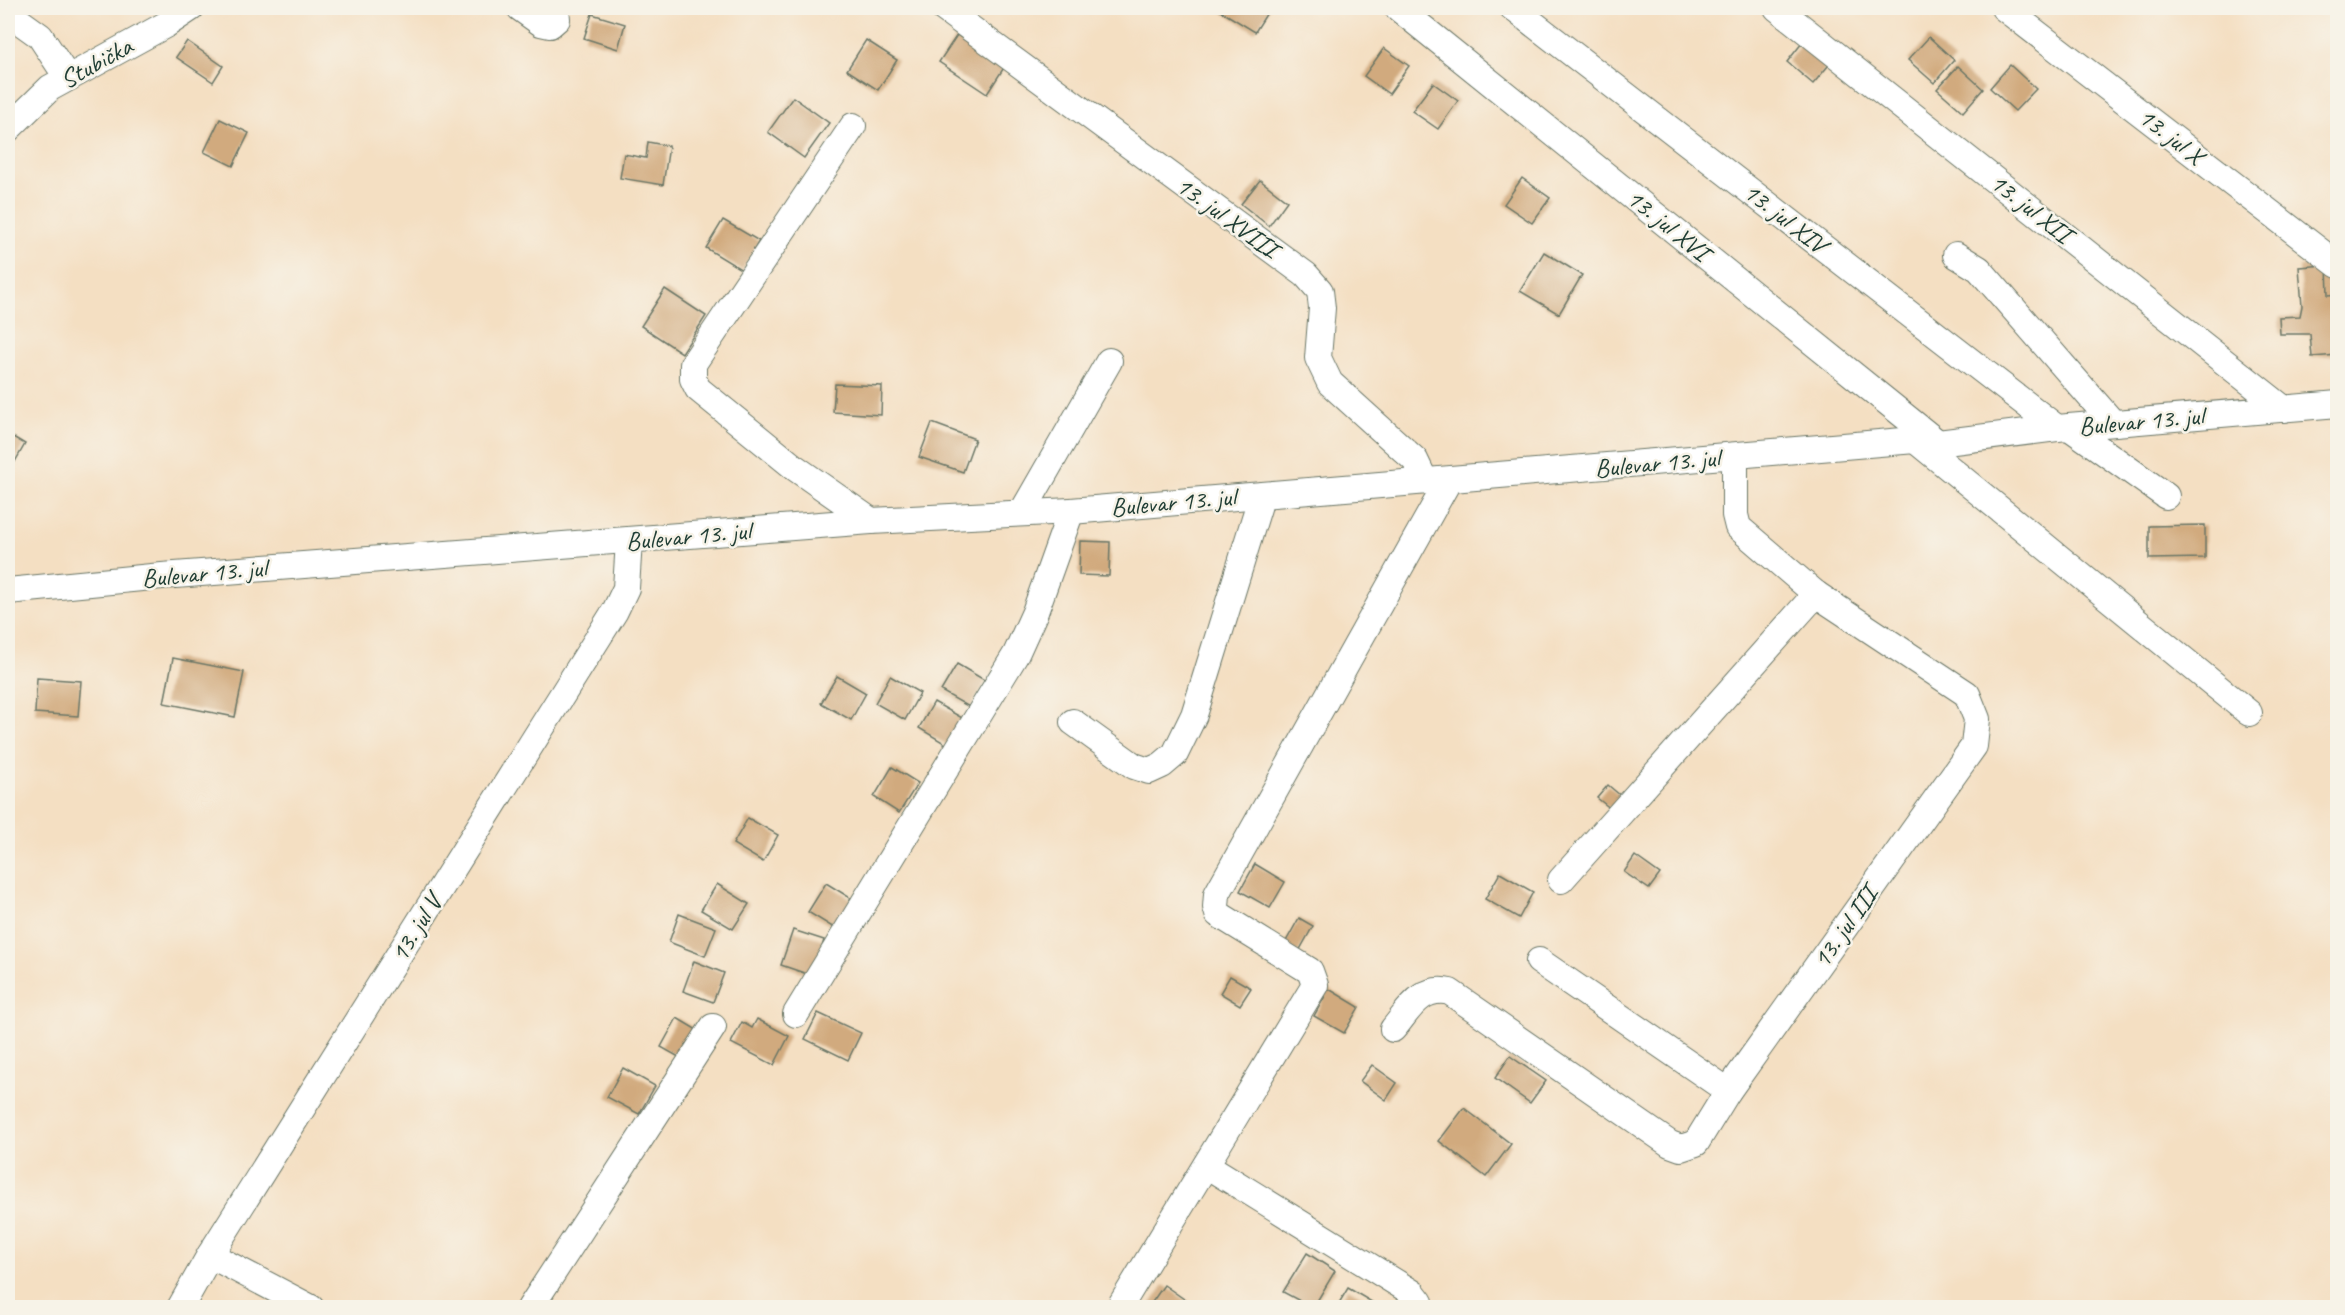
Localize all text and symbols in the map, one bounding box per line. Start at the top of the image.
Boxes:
street label: Stubička [54,29,139,96]
street label: 13. jul X [2132,100,2214,174]
street label: 13. jul XII [1983,166,2083,254]
street label: 13. jul XVIII [1169,169,1289,268]
street label: 13. jul XIV [1737,175,1837,264]
street label: 13. jul XVI [1620,182,1720,272]
street label: Bulevar 13. jul [2077,399,2209,443]
street label: Bulevar 13. jul [1593,441,1725,485]
street label: Bulevar 13. jul [1109,480,1241,524]
street label: Bulevar 13. jul [624,514,756,558]
street label: Bulevar 13. jul [140,551,272,595]
street label: 13. jul III [1805,875,1888,974]
street label: 13. jul V [383,884,452,968]

